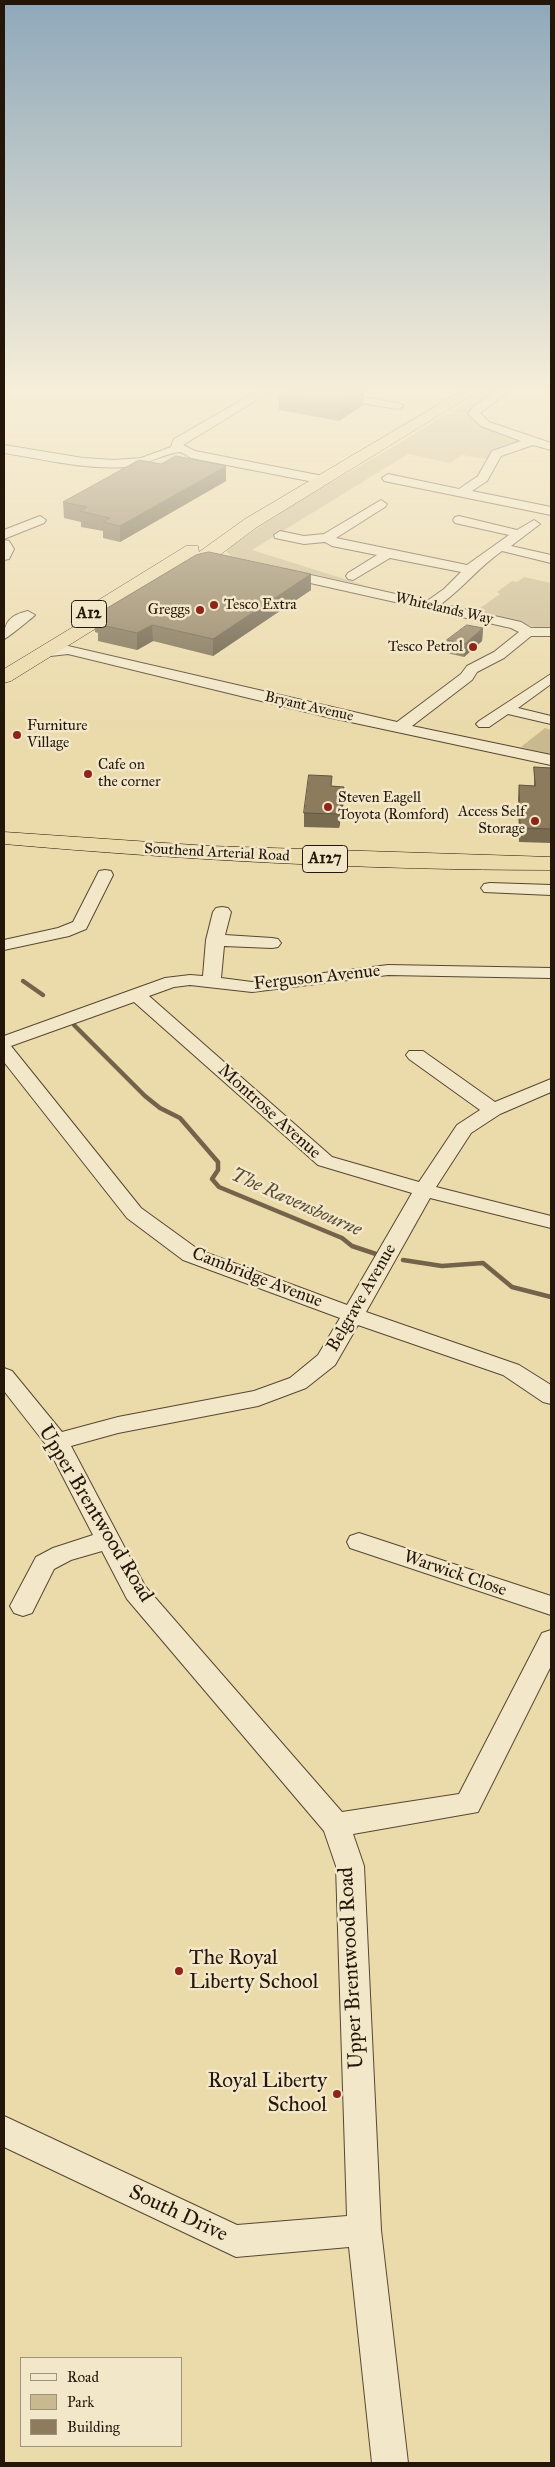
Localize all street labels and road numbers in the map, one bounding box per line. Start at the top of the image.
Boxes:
street label: Whitelands Way [393,589,495,629]
road number: A12 [72,600,106,628]
street label: Bryant Avenue [263,688,355,726]
street label: Southend Arterial Road [144,840,290,866]
road number: A127 [302,846,348,872]
street label: Ferguson Avenue [253,961,381,995]
street label: Montrose Avenue [213,1060,325,1164]
street label: Belgrave Avenue [322,1240,402,1356]
street label: Cambridge Avenue [189,1243,325,1313]
street label: Upper Brentwood Road [32,1421,158,1607]
street label: Warwick Close [401,1546,509,1602]
street label: Upper Brentwood Road [334,1866,370,2070]
street label: South Drive [125,2180,231,2248]

